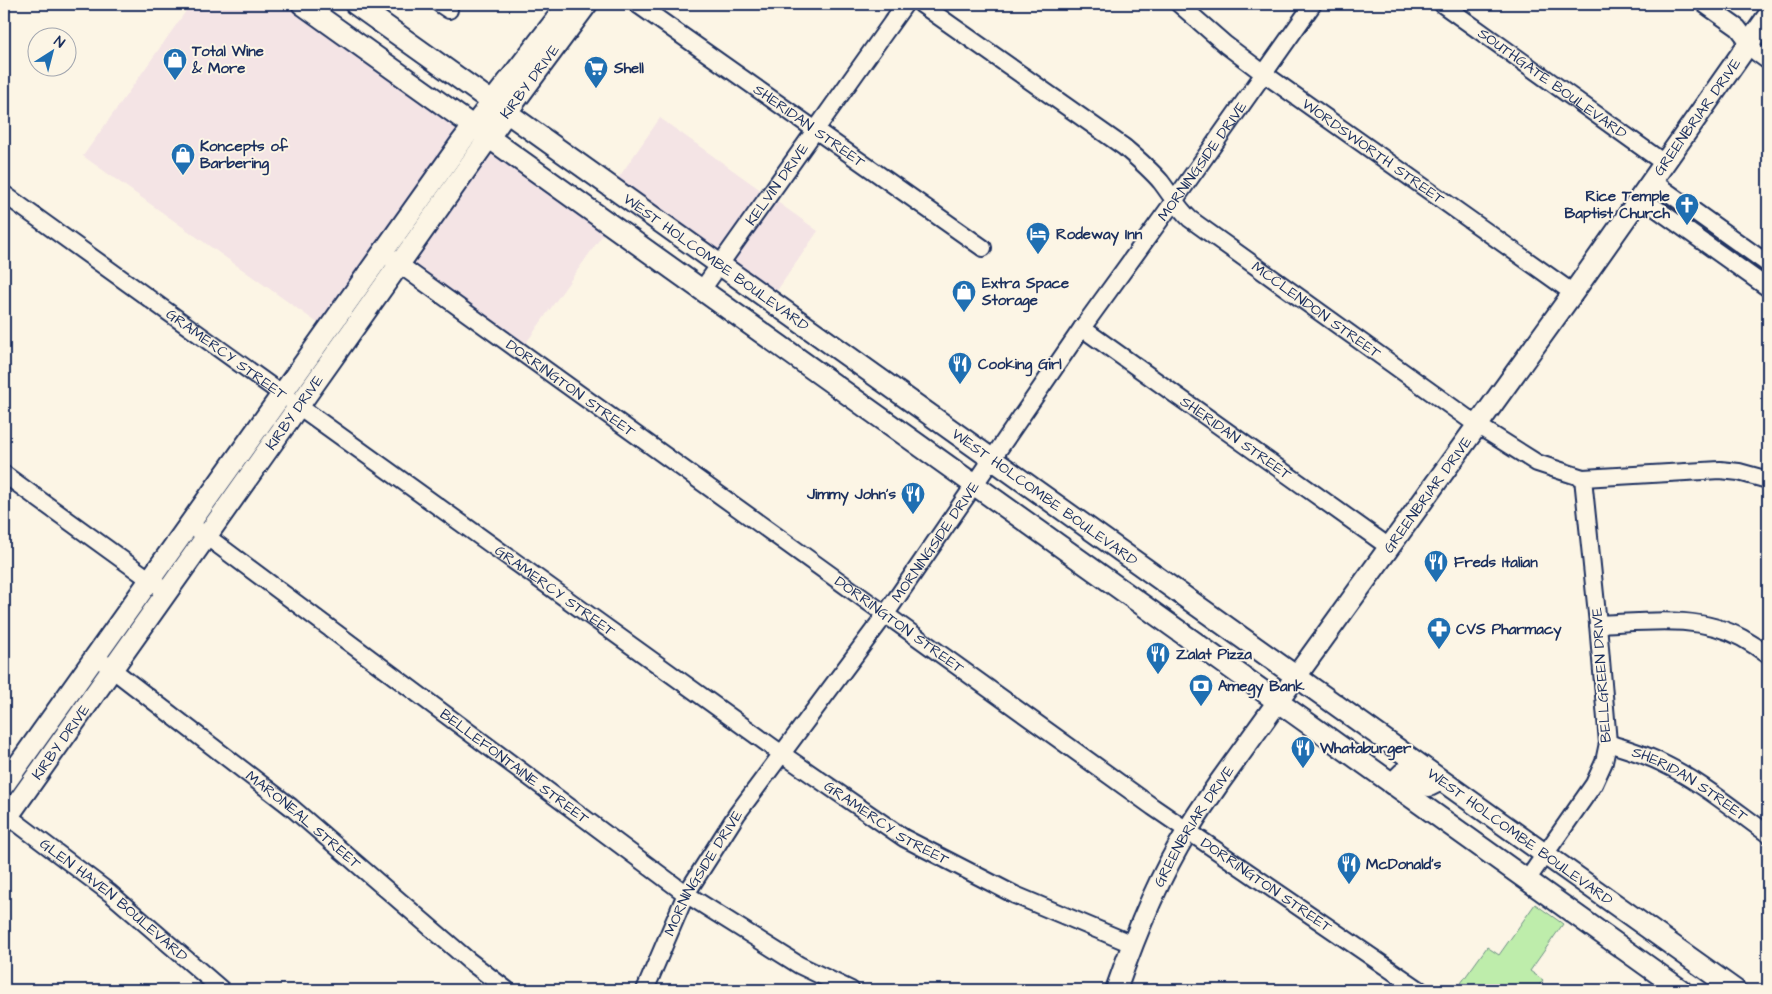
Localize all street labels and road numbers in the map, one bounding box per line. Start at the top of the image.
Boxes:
street label: SOUTHGATE BOULEVARD [1473,23,1631,144]
street label: KIRBY DRIVE [495,40,565,123]
street label: GREENBRIAR DRIVE [1649,54,1746,180]
street label: SHERIDAN STREET [749,79,870,173]
street label: WORDSWORTH STREET [1297,94,1449,210]
street label: MORNINGSIDE DRIVE [1153,97,1252,226]
street label: KELVIN DRIVE [741,139,814,230]
street label: WEST HOLCOMBE BOULEVARD [619,189,813,336]
street label: MCCLENDON STREET [1247,257,1386,364]
street label: GRAMERCY STREET [161,304,291,405]
street label: DORRINGTON STREET [501,334,640,442]
street label: KIRBY DRIVE [261,371,329,455]
street label: SHERIDAN STREET [1176,391,1296,485]
street label: WEST HOLCOMBE BOULEVARD [947,424,1142,571]
street label: GREENBRIAR DRIVE [1379,432,1477,557]
street label: MORNINGSIDE DRIVE [887,477,985,607]
street label: GRAMERCY STREET [490,540,620,642]
street label: DORRINGTON STREET [830,571,969,679]
street label: BELLGREEN DRIVE [1586,607,1617,743]
street label: KIRBY DRIVE [27,700,95,784]
street label: BELLEFONTAINE STREET [435,704,594,830]
street label: SHERIDAN STREET [1629,741,1752,827]
street label: GREENBRIAR DRIVE [1149,761,1239,891]
street label: WEST HOLCOMBE BOULEVARD [1423,763,1617,911]
street label: MARONEAL STREET [241,766,366,874]
street label: GRAMERCY STREET [820,776,953,871]
street label: MORNINGSIDE DRIVE [659,806,748,939]
street label: DORRINGTON STREET [1196,833,1337,938]
street label: GLEN HAVEN BOULEVARD [35,834,192,967]

